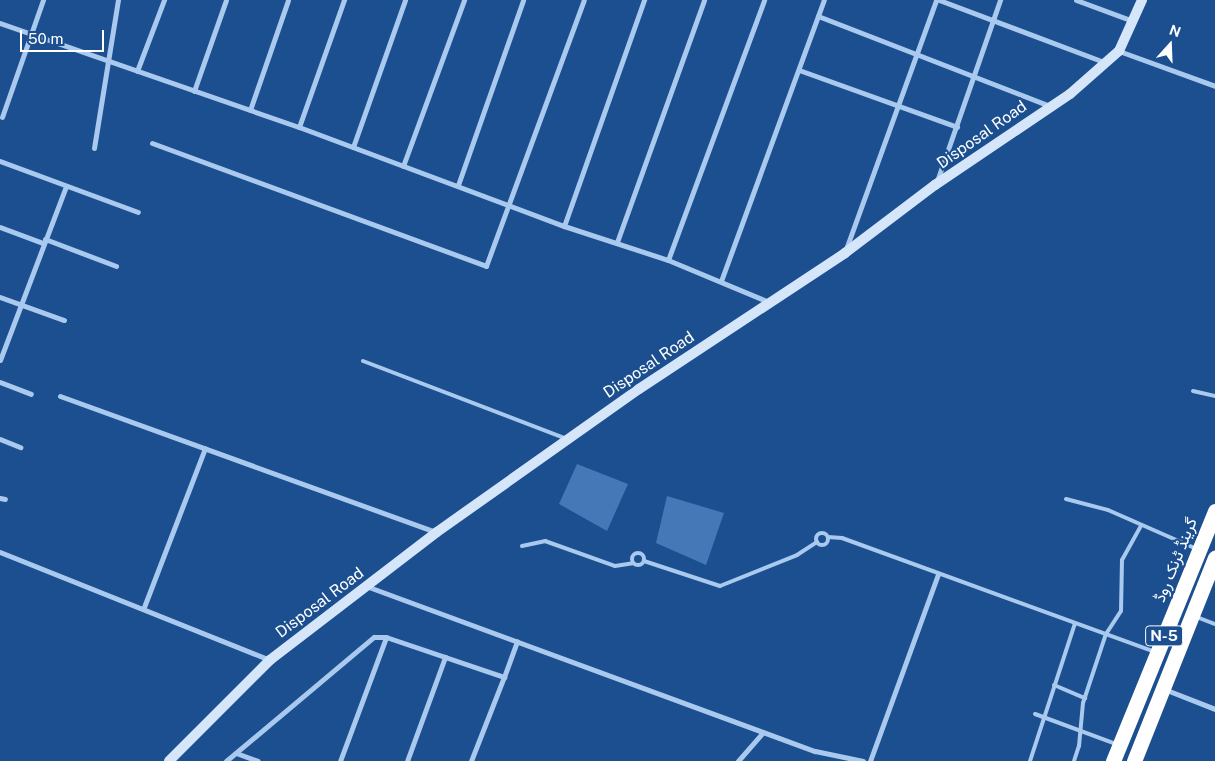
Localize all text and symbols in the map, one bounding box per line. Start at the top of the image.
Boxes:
scale bar [22,20,106,52]
north arrow [1145,20,1195,70]
text: N [1167,22,1183,40]
text: 50 m [28,30,63,47]
street label: Disposal Road [933,97,1031,173]
street label: Disposal Road [600,328,698,402]
street label: گرینڈ ٹرنک روڈ [1150,515,1202,605]
street label: Disposal Road [272,564,368,642]
road number: N-5 [1144,624,1184,648]

